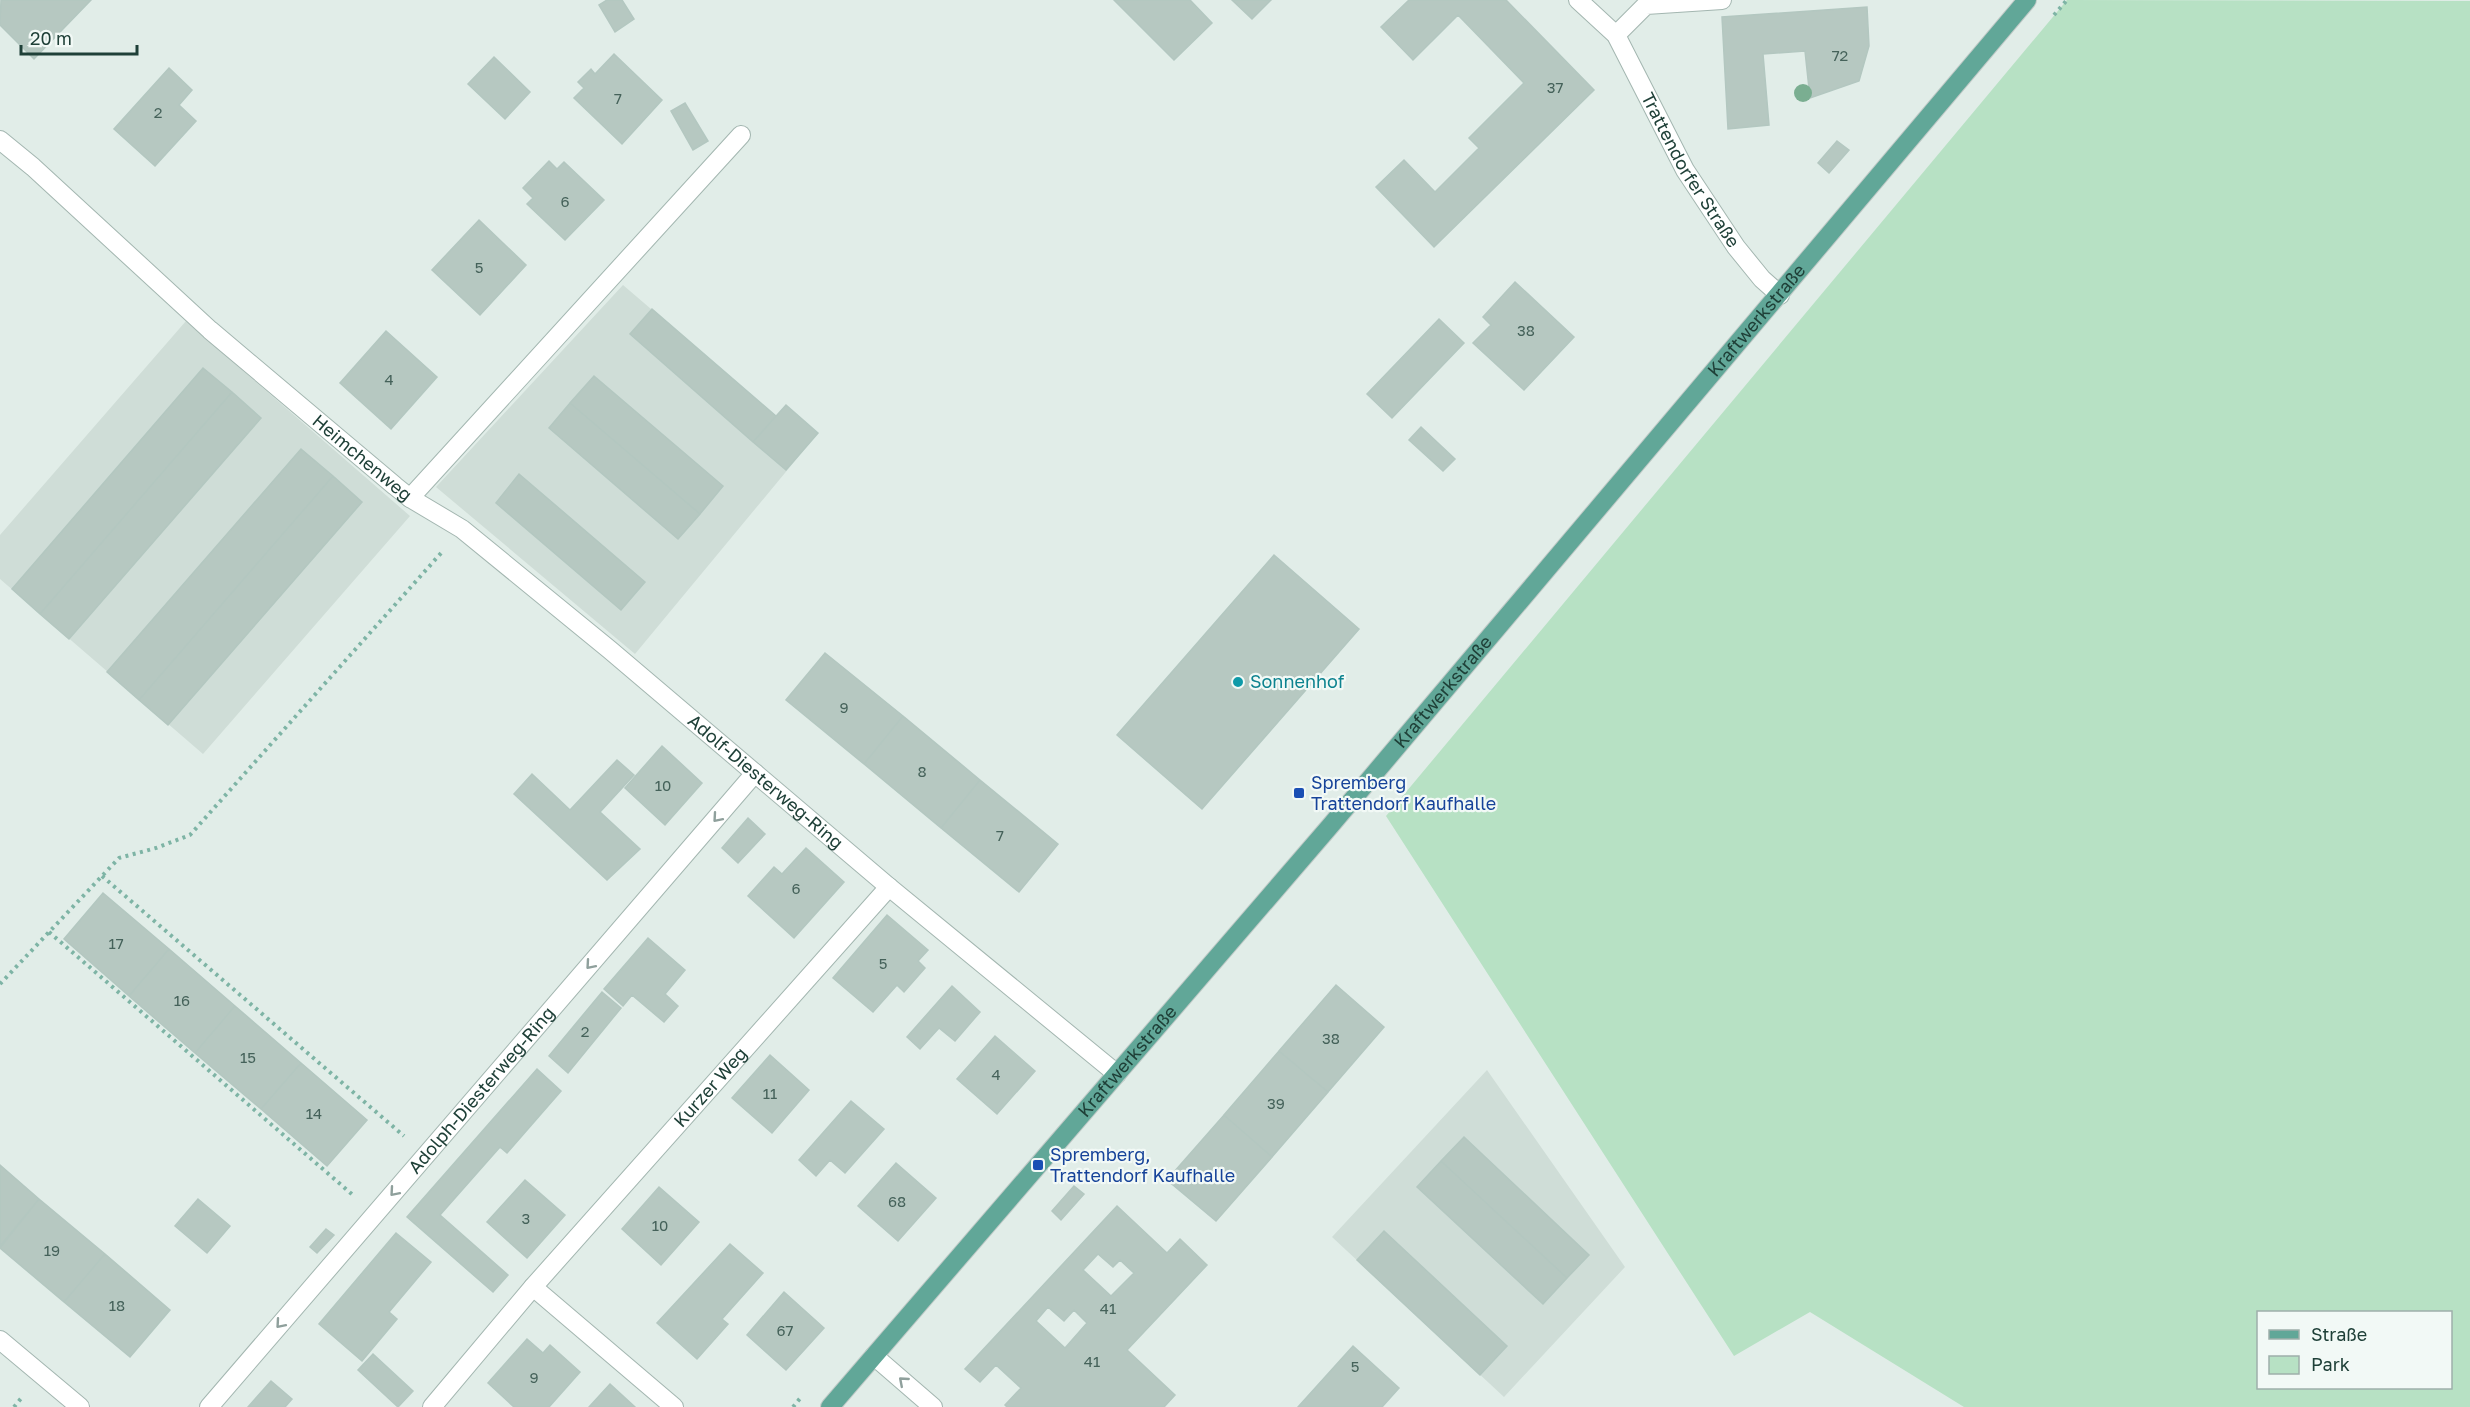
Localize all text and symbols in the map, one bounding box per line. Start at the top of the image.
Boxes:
scale bar [21,18,136,56]
text: 20 m [30,27,72,49]
house number: 72 [1832,46,1848,64]
house number: 37 [1547,78,1563,96]
house number: 7 [614,89,622,107]
street label: Trattendorfer Straße [1637,89,1745,251]
house number: 2 [154,103,162,121]
house number: 6 [560,192,570,210]
house number: 5 [475,258,483,276]
street label: Kraftwerkstraße [1702,259,1810,381]
house number: 38 [1517,321,1535,339]
house number: 4 [384,370,394,388]
street label: Heimchenweg [308,409,417,505]
street label: Kraftwerkstraße [1389,631,1496,752]
place label: Sonnenhof [1250,670,1345,692]
marker: Sonnenhof [1231,675,1245,689]
house number: 9 [839,698,849,716]
street label: Adolf-Diesterweg-Ring [684,709,848,853]
house number: 8 [917,762,927,780]
place label: Spremberg Trattendorf Kaufhalle [1311,771,1496,814]
house number: 10 [655,776,671,794]
marker: Spremberg Trattendorf Kaufhalle [1292,786,1306,800]
one-way arrow [713,811,724,822]
house number: 7 [996,826,1004,844]
house number: 6 [791,879,801,897]
house number: 17 [108,934,124,952]
house number: 5 [879,954,887,972]
one-way arrow [586,958,597,969]
house number: 16 [174,991,190,1009]
street label: Kraftwerkstraße [1073,1000,1181,1121]
street label: Adolph-Diesterweg-Ring [403,1002,559,1178]
house number: 2 [581,1022,589,1040]
house number: 38 [1322,1029,1340,1047]
street label: Kurzer Weg [669,1042,751,1131]
house number: 15 [240,1048,256,1066]
house number: 4 [991,1065,1001,1083]
house number: 11 [763,1084,777,1102]
house number: 39 [1267,1094,1285,1112]
house number: 14 [306,1104,322,1122]
place label: Spremberg, Trattendorf Kaufhalle [1050,1143,1235,1186]
marker: Spremberg, Trattendorf Kaufhalle [1031,1158,1045,1172]
one-way arrow [390,1185,401,1196]
house number: 68 [888,1192,906,1210]
house number: 3 [522,1209,530,1227]
house number: 10 [652,1216,668,1234]
house number: 19 [44,1241,60,1259]
house number: 18 [109,1296,125,1314]
house number: 41 [1100,1299,1116,1317]
legend [2257,1311,2452,1389]
one-way arrow [276,1317,287,1328]
house number: 67 [776,1321,794,1339]
text: Straße [2311,1323,2367,1345]
house number: 41 [1084,1352,1100,1370]
text: Park [2311,1353,2350,1375]
house number: 5 [1351,1357,1359,1375]
house number: 9 [529,1368,539,1386]
one-way arrow [899,1377,910,1388]

